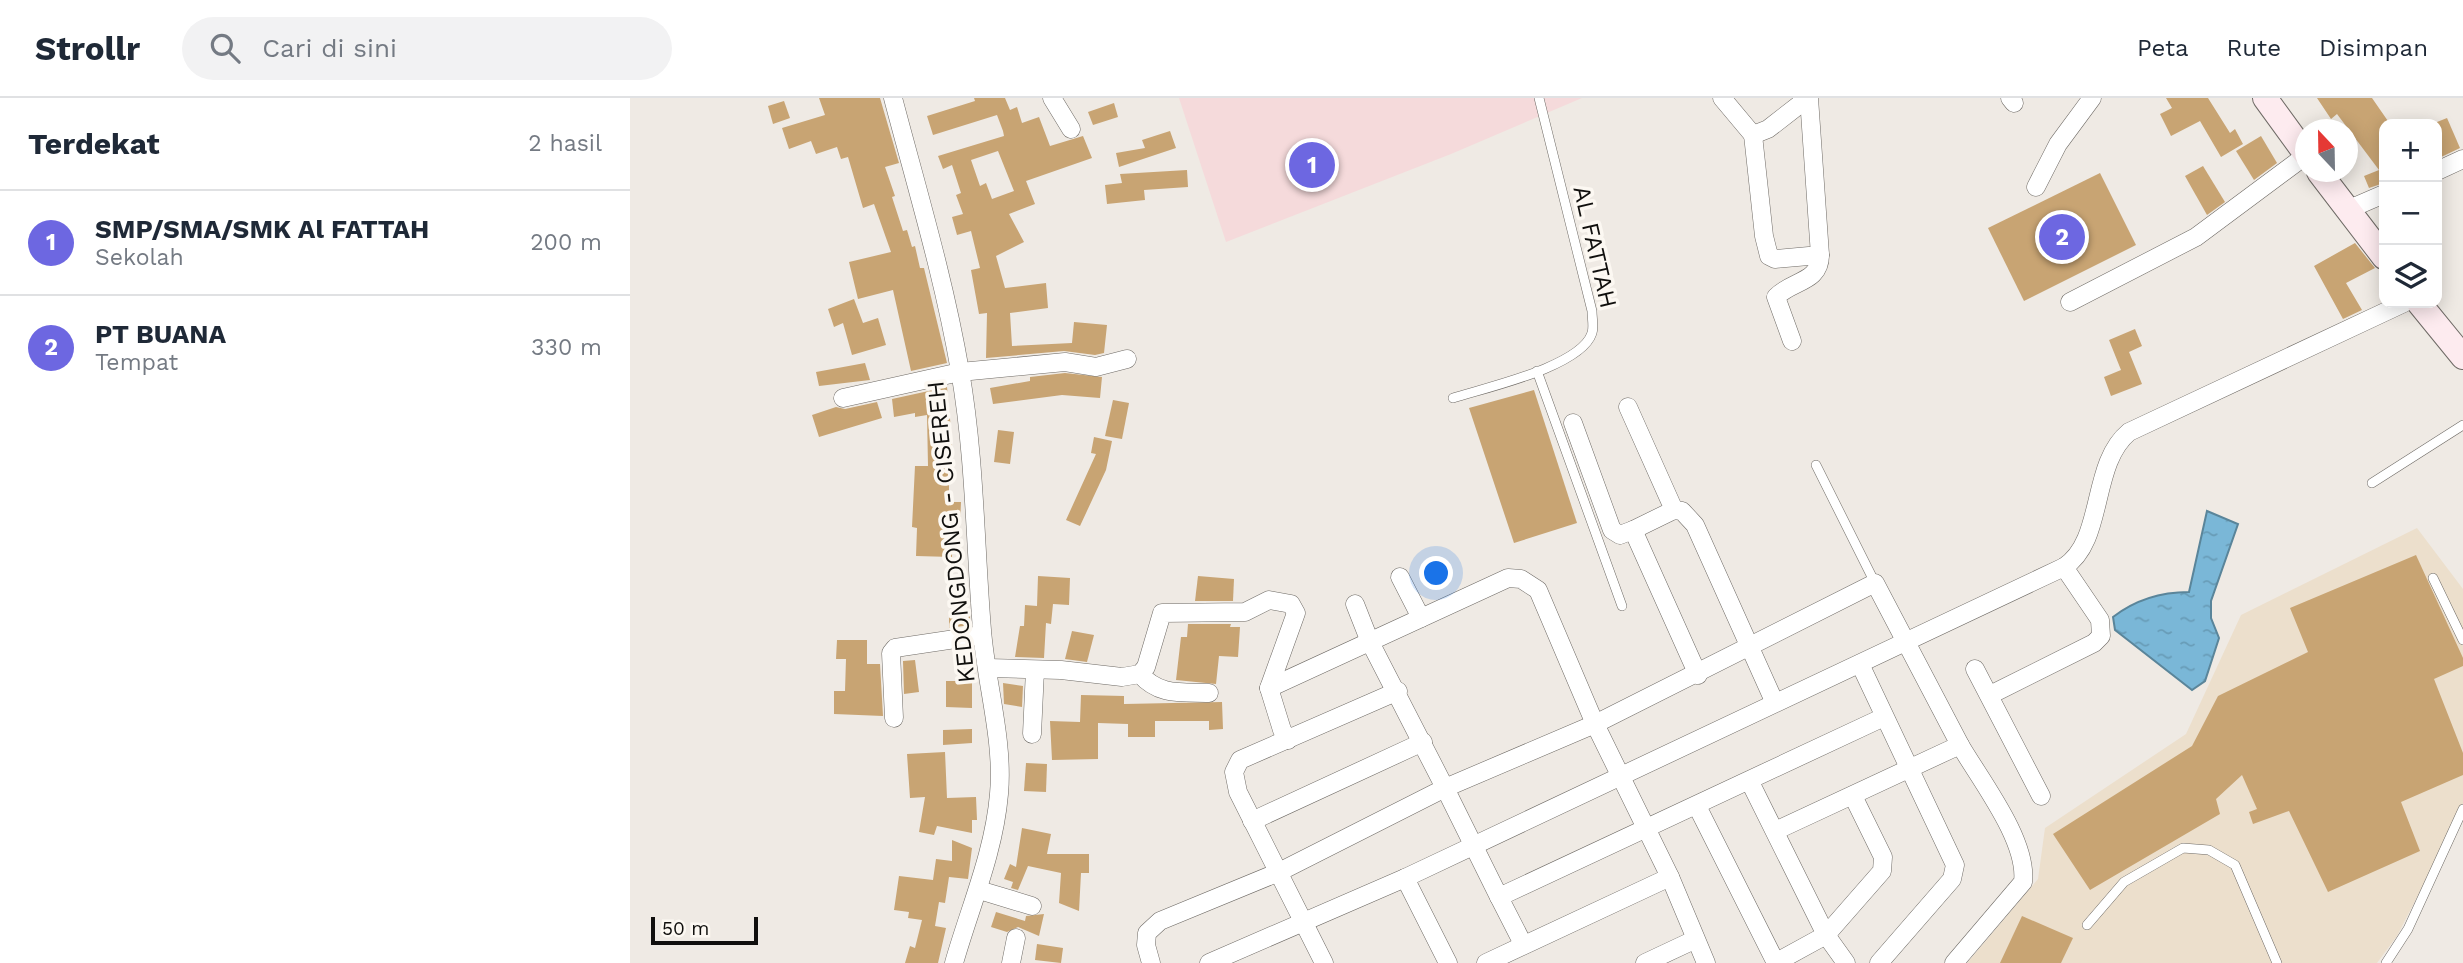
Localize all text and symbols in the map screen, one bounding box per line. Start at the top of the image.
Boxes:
search box [182,17,672,80]
text: Strollr [35,29,140,68]
icon: search [206,29,244,67]
text: Cari di sini [262,33,397,63]
text: Peta [2137,34,2189,62]
text: Rute [2227,34,2281,62]
text: Disimpan [2319,34,2428,62]
north arrow [2295,119,2358,182]
map controls [2379,119,2442,308]
button: + [2379,119,2442,182]
text: Terdekat [28,126,160,161]
text: 2 hasil [528,130,602,157]
pin: 1 [1289,139,1335,191]
button: − [2379,182,2442,245]
street label: AL FATTAH [1567,183,1623,311]
pin: 2 [2039,211,2085,263]
text: SMP/SMA/SMK Al FATTAH [95,214,429,244]
text: 1 [46,229,56,256]
text: 200 m [530,229,602,256]
text: Sekolah [95,244,184,271]
button: layers [2379,245,2442,308]
text: PT BUANA [95,319,226,349]
text: 2 [44,334,58,361]
text: 330 m [531,334,602,361]
text: Tempat [95,349,178,376]
street label: KEDONGDONG - CISEREH [921,380,981,684]
your location [1419,556,1453,590]
scale bar [651,914,758,946]
text: 50 m [662,917,709,940]

